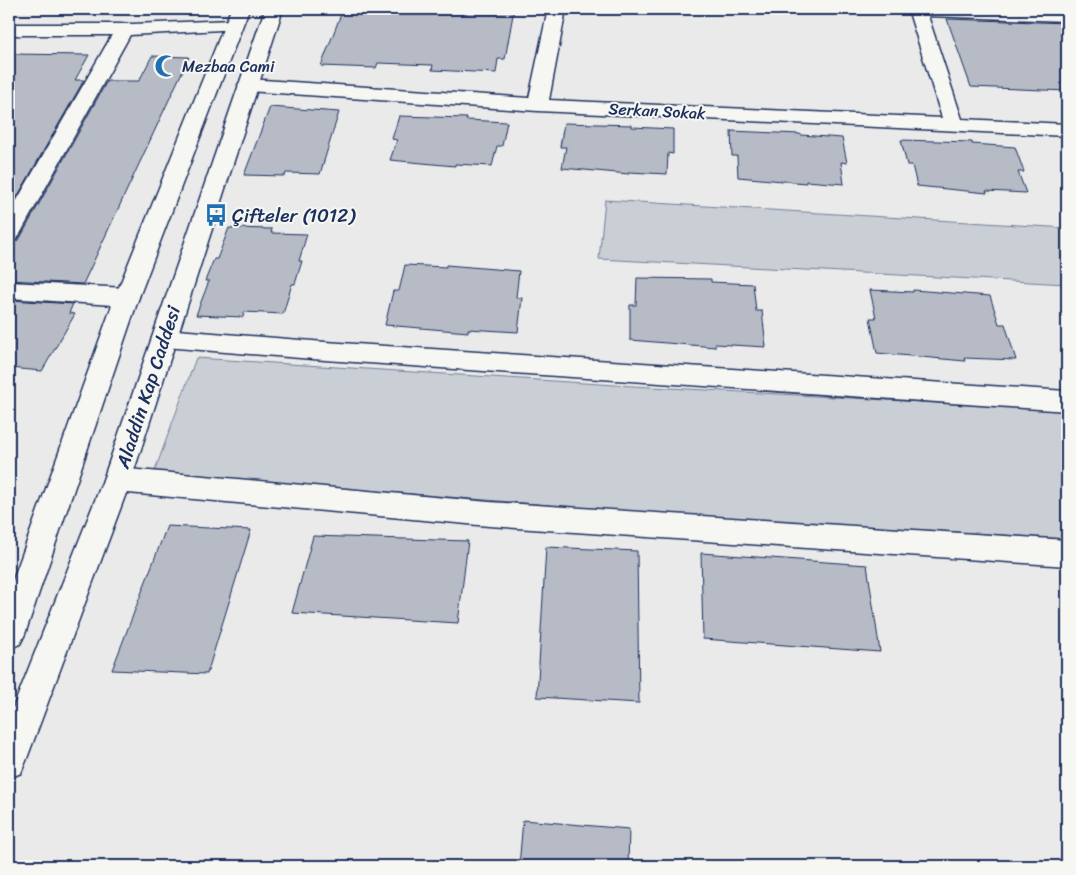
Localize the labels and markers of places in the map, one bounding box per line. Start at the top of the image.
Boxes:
place label: Mezbaa Cami [182,52,275,81]
mosque icon: Mezbaa Cami [153,53,179,79]
place label: Çifteler (1012) [232,199,356,232]
bus stop icon: Çifteler (1012) [203,202,229,228]

